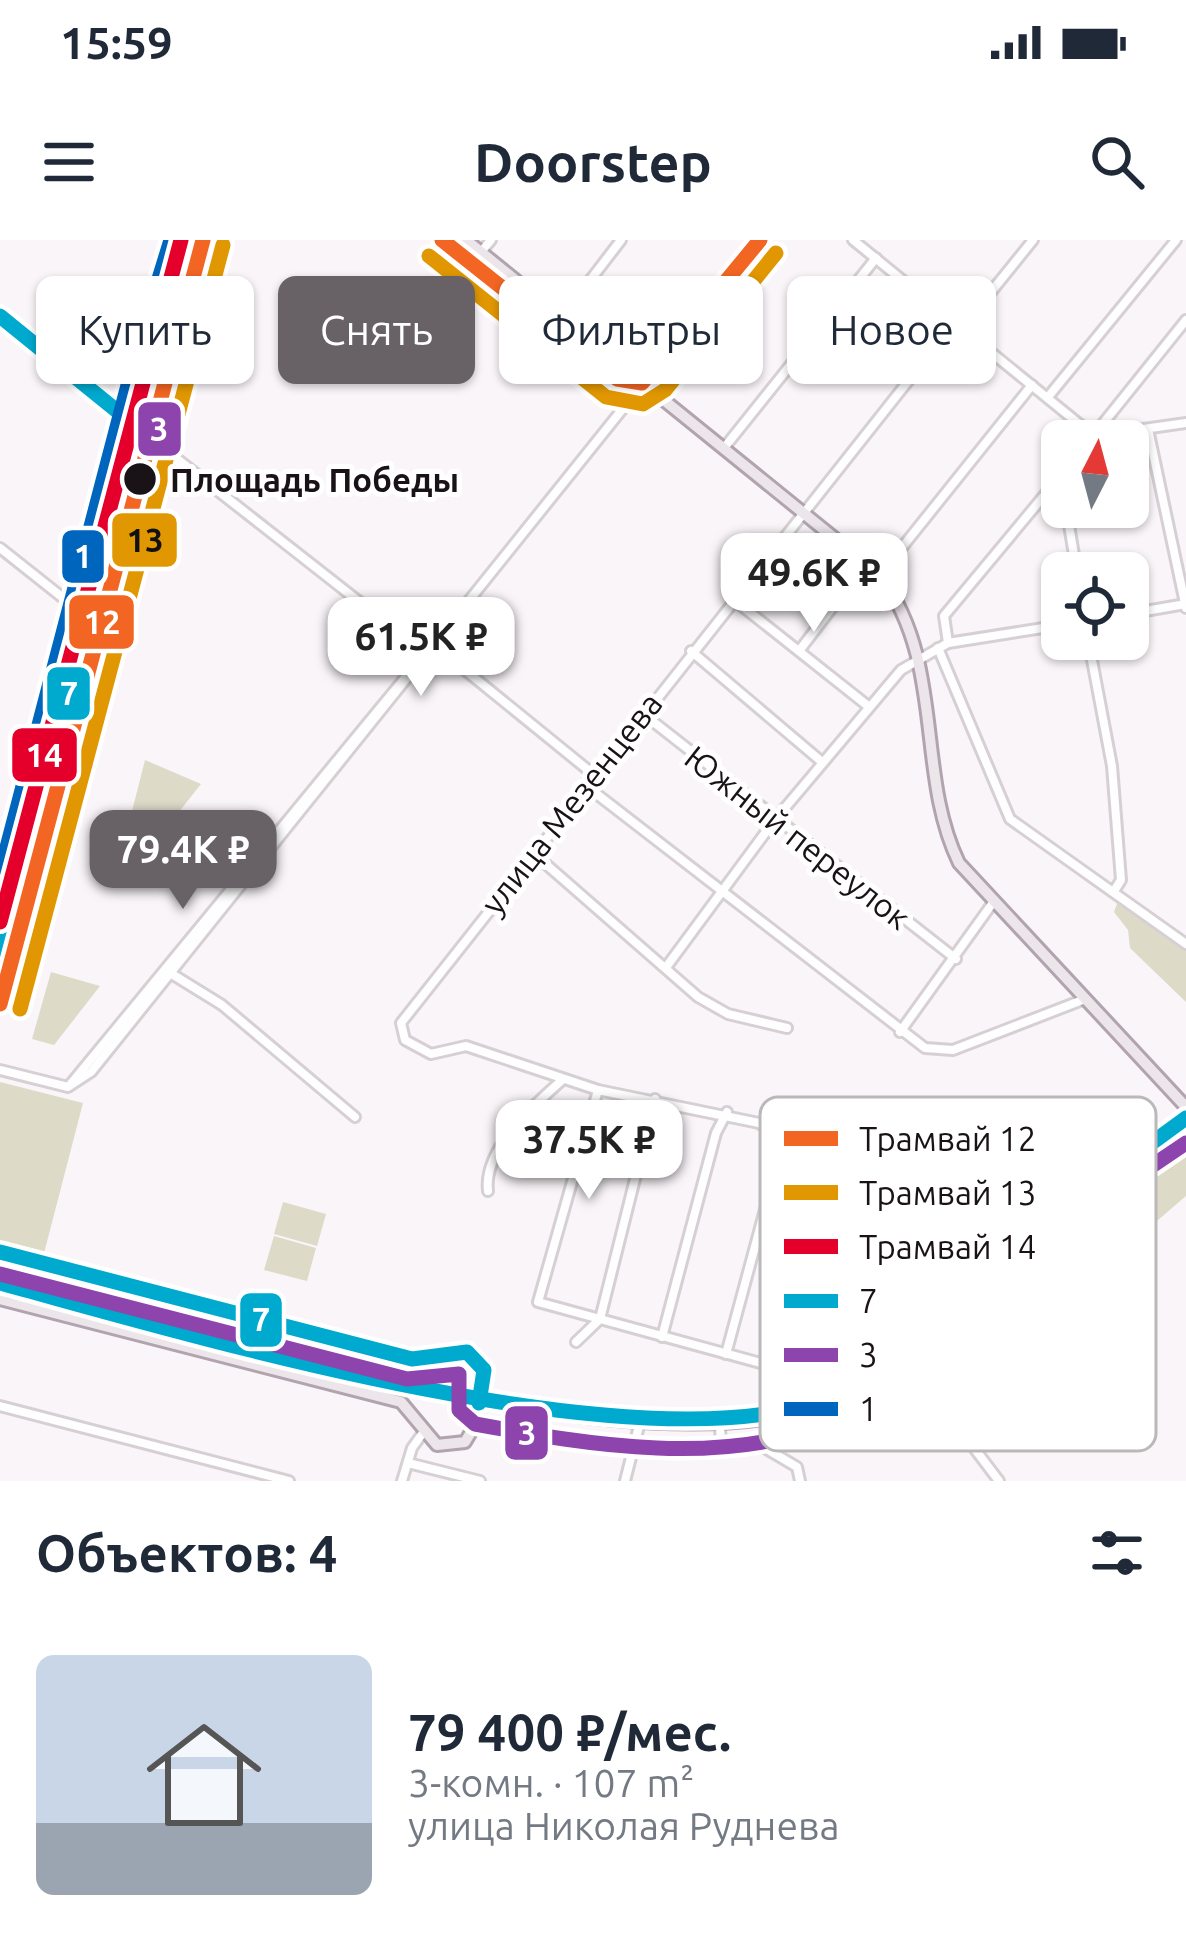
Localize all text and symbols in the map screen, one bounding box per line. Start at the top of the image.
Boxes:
text: 15:59 [60,17,173,68]
icon: menu [36,129,102,195]
icon: search [1084,129,1150,195]
text: Doorstep [474,132,712,192]
chip: Купить [36,276,254,384]
chip: Снять [278,276,475,384]
chip: Фильтры [499,276,763,384]
chip: Новое [787,276,996,384]
line badge: 3 [136,400,183,458]
text: 3 [150,410,168,447]
north arrow [1041,420,1149,528]
map controls [1041,420,1149,660]
marker: Площадь Победы [121,460,159,498]
place label: Площадь Победы [170,461,459,498]
line badge: 13 [110,511,179,569]
text: 13 [126,521,164,558]
line badge: 1 [60,528,106,585]
pin: 49.6K ₽ [703,533,925,635]
text: 1 [74,537,92,574]
text: 49.6K ₽ [748,550,880,593]
button: locate [1041,552,1149,660]
line badge: 12 [67,593,136,651]
pin: 61.5K ₽ [310,597,532,699]
text: 12 [83,603,121,640]
text: 61.5K ₽ [355,614,487,657]
line badge: 7 [45,665,92,722]
text: 7 [60,674,78,711]
street label: улица Мезенцева [473,685,669,921]
line badge: 14 [10,726,79,784]
text: 14 [25,736,63,773]
street label: Южный переулок [678,738,918,936]
pin: 79.4K ₽ [72,810,294,912]
text: 79.4K ₽ [117,827,249,870]
legend [760,1097,1156,1451]
pin: 37.5K ₽ [478,1100,700,1202]
text: 37.5K ₽ [523,1117,655,1160]
text: Трамвай 12 [859,1120,1036,1157]
text: Трамвай 13 [859,1174,1036,1211]
text: Трамвай 14 [859,1228,1036,1265]
text: 7 [859,1282,878,1319]
line badge: 7 [238,1291,284,1349]
text: 7 [252,1300,270,1337]
text: 3 [859,1336,878,1373]
text: 1 [859,1390,878,1427]
line badge: 3 [503,1404,550,1462]
text: 3 [518,1414,536,1451]
icon: filters [1084,1520,1150,1586]
text: Объектов: 4 [36,1524,337,1582]
icon: home [132,1703,276,1847]
text: 79 400 ₽/мес. [408,1703,731,1761]
text: 3-комн. · 107 m² [408,1761,694,1804]
text: улица Николая Руднева [408,1804,840,1847]

